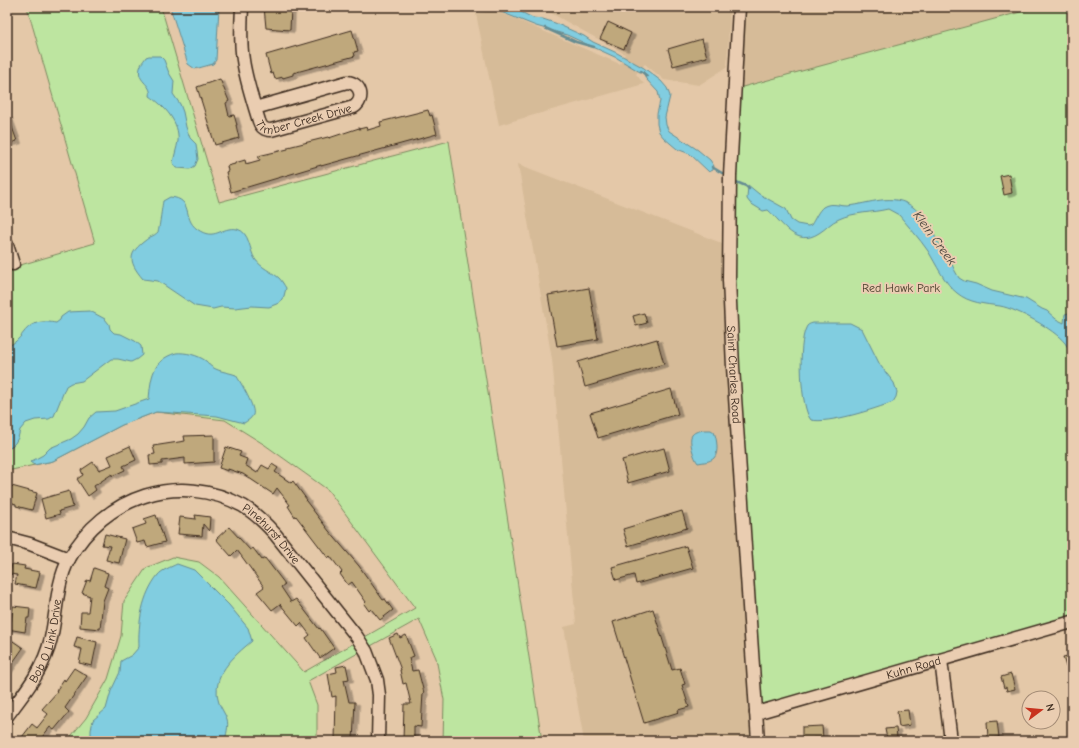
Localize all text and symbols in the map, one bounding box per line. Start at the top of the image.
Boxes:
street label: Timber Creek Drive [252,101,353,137]
water label: Klein Creek [910,208,960,269]
park label: Red Hawk Park [862,281,940,295]
street label: Saint Charles Road [724,325,744,424]
street label: Pinehurst Drive [240,501,303,567]
street label: Bob O Link Drive [26,598,64,685]
street label: Kuhn Road [885,653,942,682]
north arrow [1021,690,1061,730]
text: N [1043,702,1057,713]

